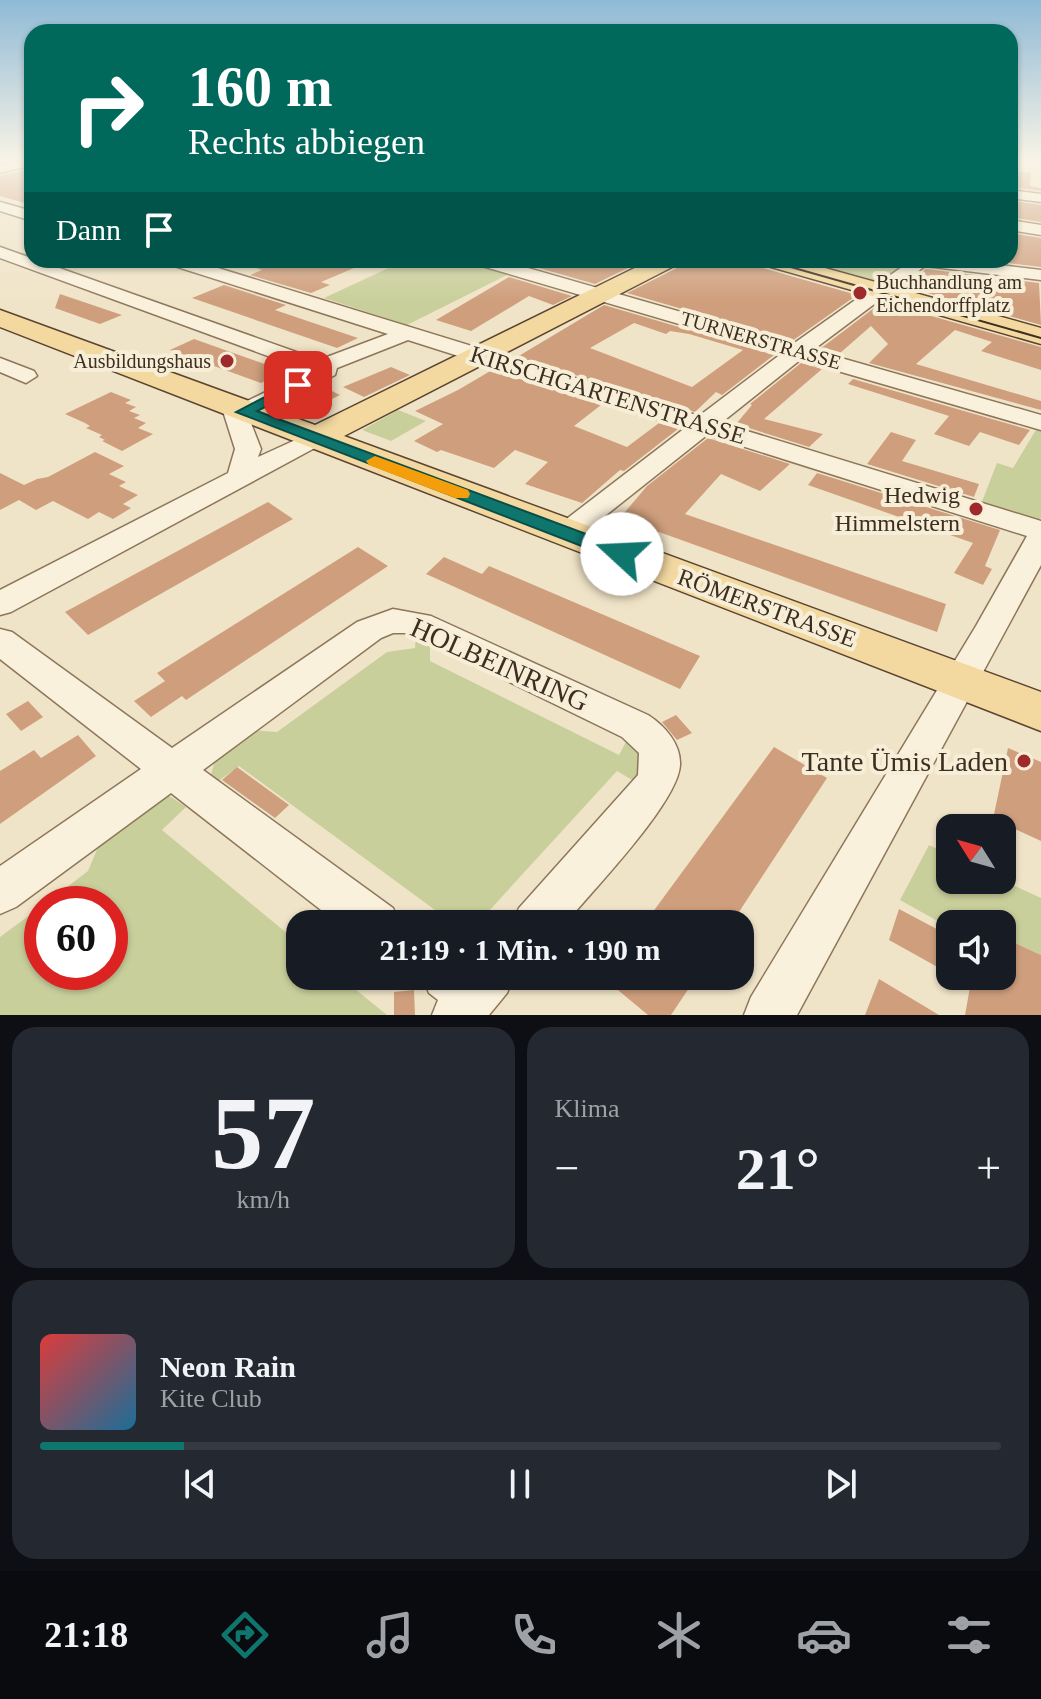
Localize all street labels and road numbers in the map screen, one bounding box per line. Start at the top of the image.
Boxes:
street label: TURNERSTRASSE [678,307,844,373]
street label: KIRSCHGARTENSTRASSE [467,341,749,449]
street label: RÖMERSTRASSE [674,564,860,652]
street label: HOLBEINRING [406,611,593,718]

